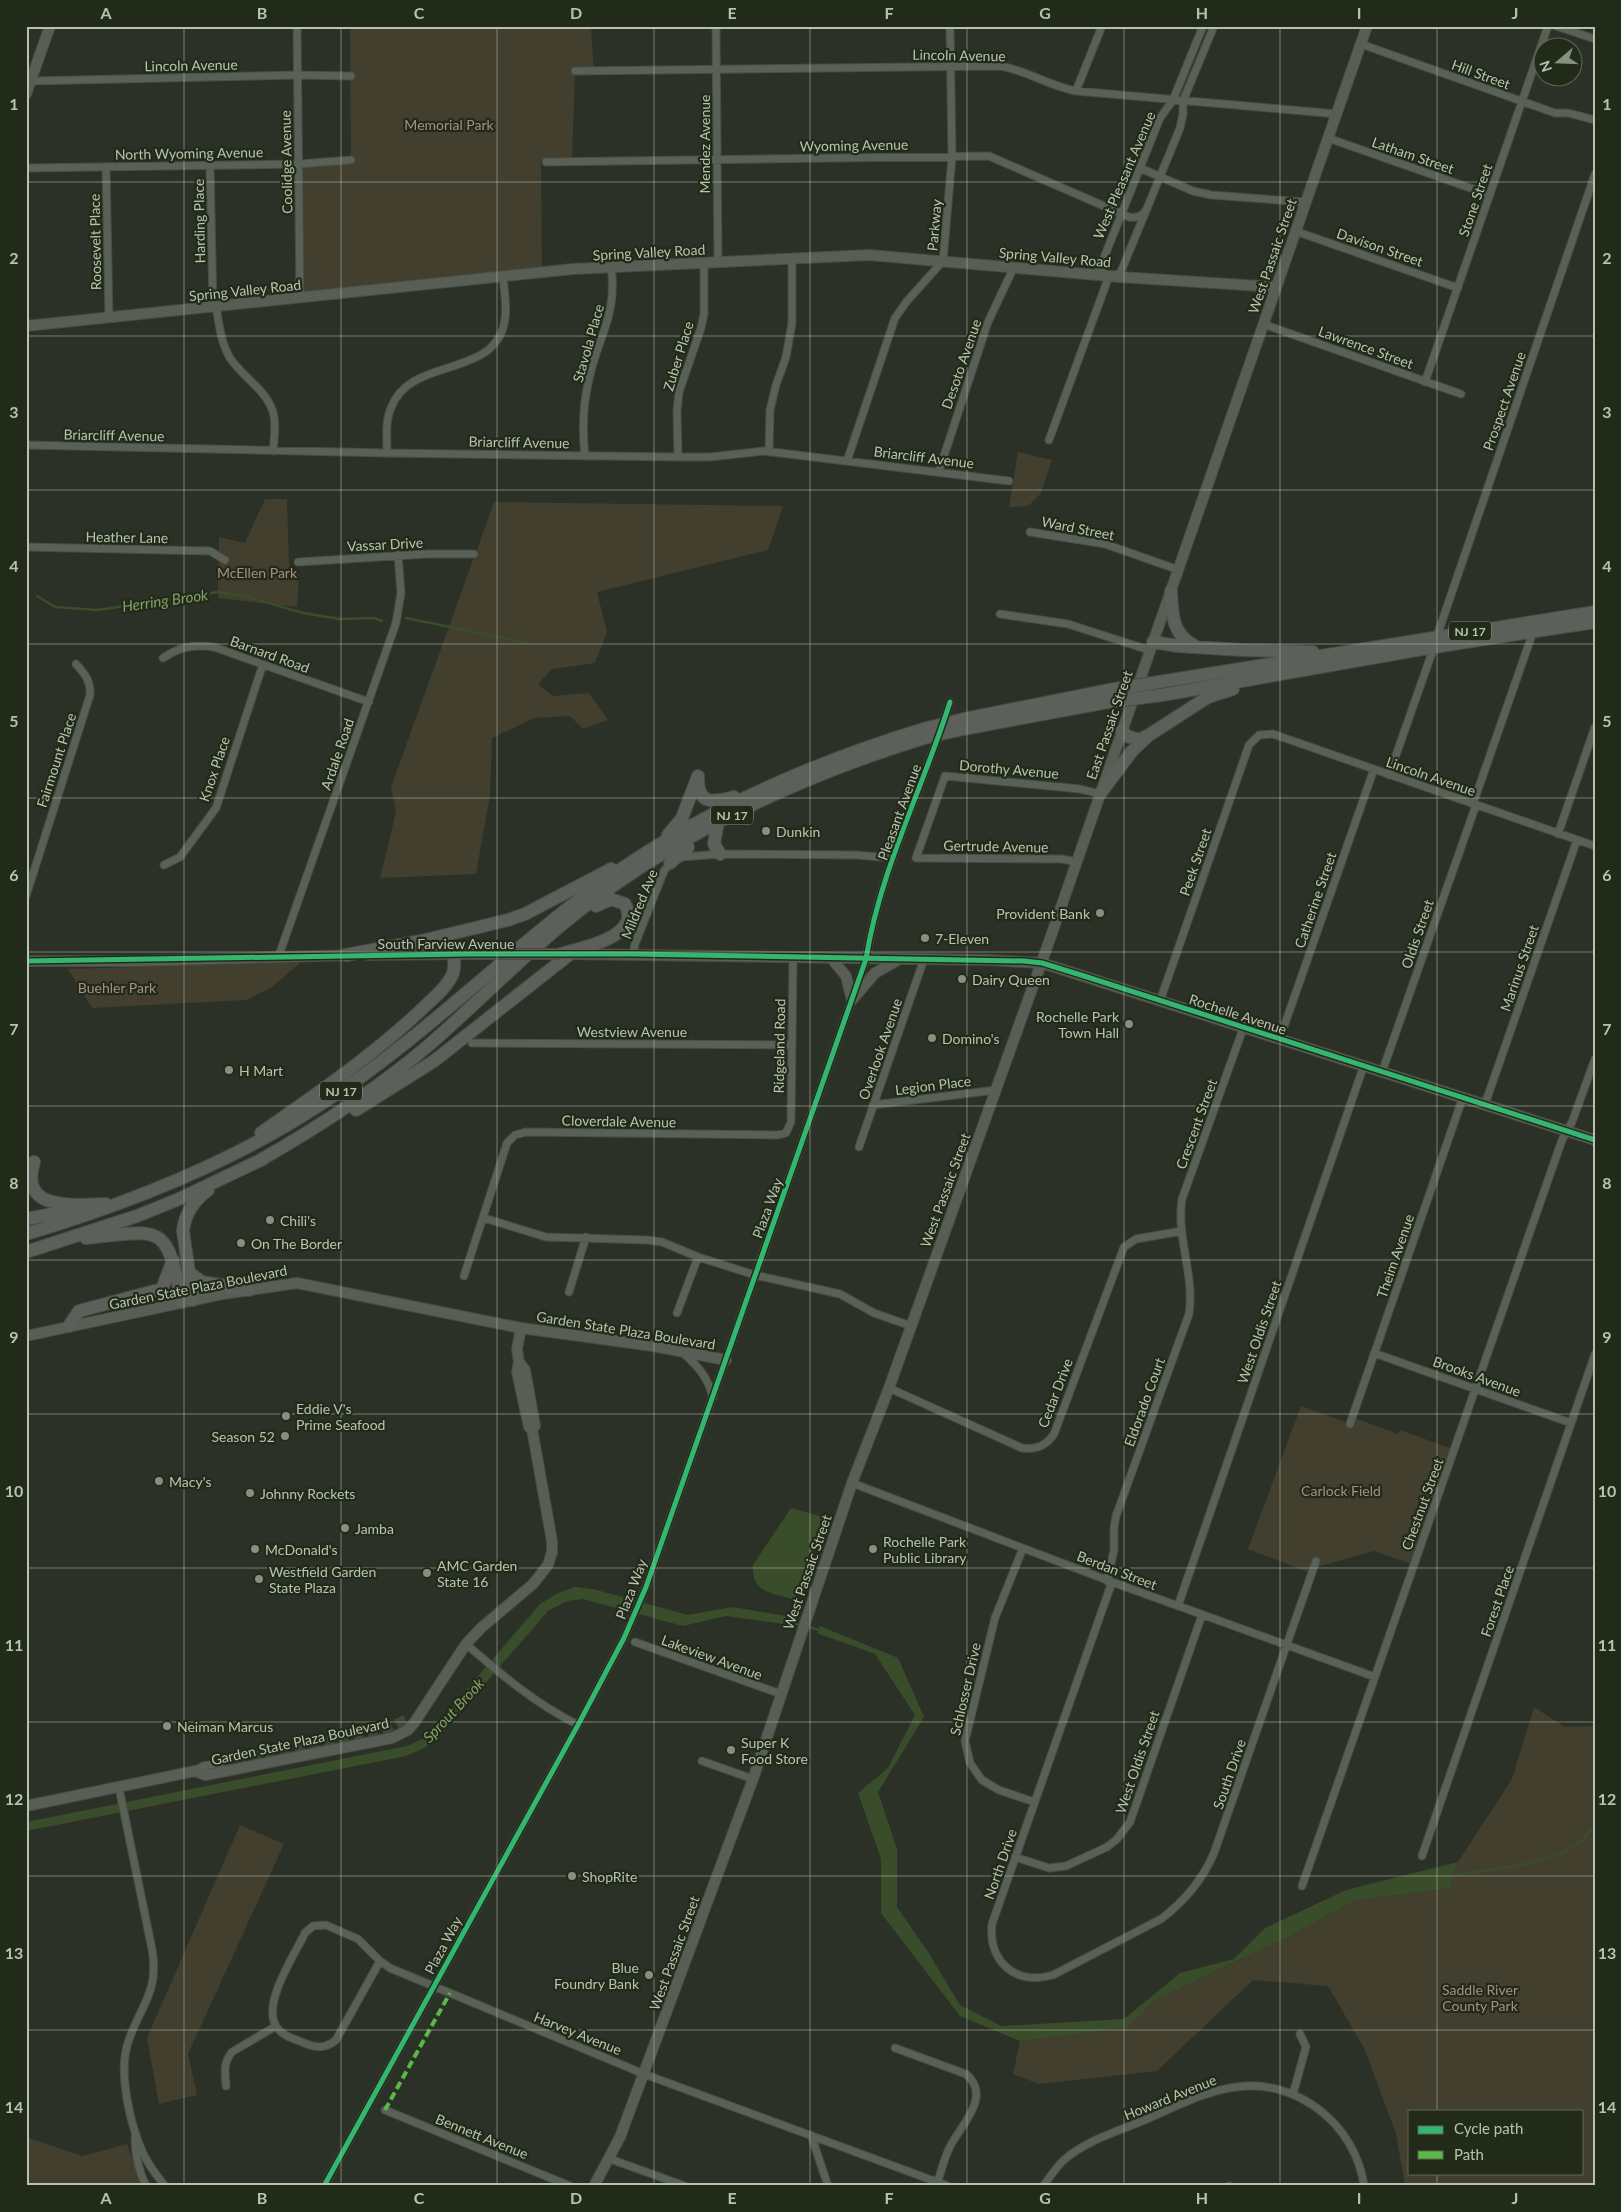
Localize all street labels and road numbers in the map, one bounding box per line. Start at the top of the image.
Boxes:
street label: Lincoln Avenue [912,46,1006,64]
street label: Lincoln Avenue [144,56,238,74]
street label: Hill Street [1449,56,1513,92]
street label: Mendez Avenue [696,94,713,194]
street label: West Pleasant Avenue [1089,109,1159,241]
street label: Coolidge Avenue [277,110,295,214]
street label: Latham Street [1370,133,1456,177]
street label: Wyoming Avenue [800,136,908,154]
street label: North Wyoming Avenue [115,143,263,163]
street label: Stone Street [1455,161,1495,239]
street label: Harding Place [190,178,208,264]
street label: Roosevelt Place [86,194,104,290]
street label: West Passaic Street [1244,196,1300,316]
street label: Parkway [923,197,945,252]
street label: Davison Street [1335,224,1425,270]
street label: Spring Valley Road [592,241,706,263]
street label: Spring Valley Road [998,244,1112,270]
street label: Spring Valley Road [188,276,302,304]
street label: Stavola Place [569,302,607,384]
street label: Desoto Avenue [938,317,984,411]
street label: Zuber Place [659,319,697,393]
street label: Lawrence Street [1316,322,1416,372]
street label: Prospect Avenue [1479,349,1529,453]
street label: Briarcliff Avenue [63,426,165,444]
street label: Briarcliff Avenue [468,433,570,451]
street label: Briarcliff Avenue [873,442,975,472]
street label: Ward Street [1040,513,1116,543]
street label: Heather Lane [86,528,168,546]
street label: Vassar Drive [346,534,424,554]
road number: NJ 17 [1449,622,1491,640]
street label: Barnard Road [228,632,312,676]
street label: East Passaic Street [1082,668,1136,782]
street label: Fairmount Place [33,711,79,809]
street label: Ardale Road [317,716,357,792]
street label: Knox Place [195,734,233,804]
street label: Lincoln Avenue [1384,753,1478,799]
street label: Dorothy Avenue [958,756,1060,782]
street label: Pleasant Avenue [874,762,924,862]
road number: NJ 17 [711,806,753,824]
street label: Peek Street [1176,826,1214,898]
street label: Gertrude Avenue [943,837,1049,855]
street label: Catherine Street [1291,850,1339,950]
street label: Mildred Ave [617,867,661,941]
street label: Oldis Street [1397,897,1437,971]
street label: Marinus Street [1496,923,1542,1013]
street label: South Farview Avenue [378,935,514,952]
street label: Rochelle Avenue [1187,990,1289,1038]
street label: Overlook Avenue [855,996,905,1102]
street label: Ridgeland Road [770,998,788,1094]
street label: Westview Avenue [577,1023,687,1040]
street label: Legion Place [894,1072,972,1098]
street label: Crescent Street [1172,1077,1220,1171]
road number: NJ 17 [320,1082,362,1100]
street label: Cloverdale Avenue [562,1112,676,1130]
street label: West Passaic Street [916,1130,974,1250]
street label: Plaza Way [748,1175,786,1241]
street label: Theim Avenue [1373,1212,1417,1300]
street label: Garden State Plaza Boulevard [107,1261,289,1313]
street label: West Oldis Street [1233,1278,1285,1386]
street label: Garden State Plaza Boulevard [535,1307,717,1353]
street label: Brooks Avenue [1431,1352,1523,1400]
street label: Eldorado Court [1120,1355,1168,1449]
street label: Cedar Drive [1034,1356,1076,1430]
street label: Chestnut Street [1397,1456,1447,1552]
street label: West Passaic Street [779,1512,835,1632]
street label: Berdan Street [1075,1547,1159,1593]
street label: Plaza Way [612,1556,651,1621]
street label: Forest Place [1477,1563,1517,1639]
street label: Lakeview Avenue [659,1631,765,1683]
street label: Schlosser Drive [946,1641,984,1737]
street label: West Oldis Street [1111,1708,1163,1816]
street label: Garden State Plaza Boulevard [210,1714,390,1768]
street label: South Drive [1209,1737,1249,1811]
street label: North Drive [980,1827,1020,1901]
street label: West Passaic Street [645,1893,703,2013]
street label: Plaza Way [421,1913,466,1977]
street label: Harvey Avenue [532,2008,624,2058]
street label: Howard Avenue [1121,2071,1219,2123]
street label: Bennett Avenue [433,2110,531,2162]

